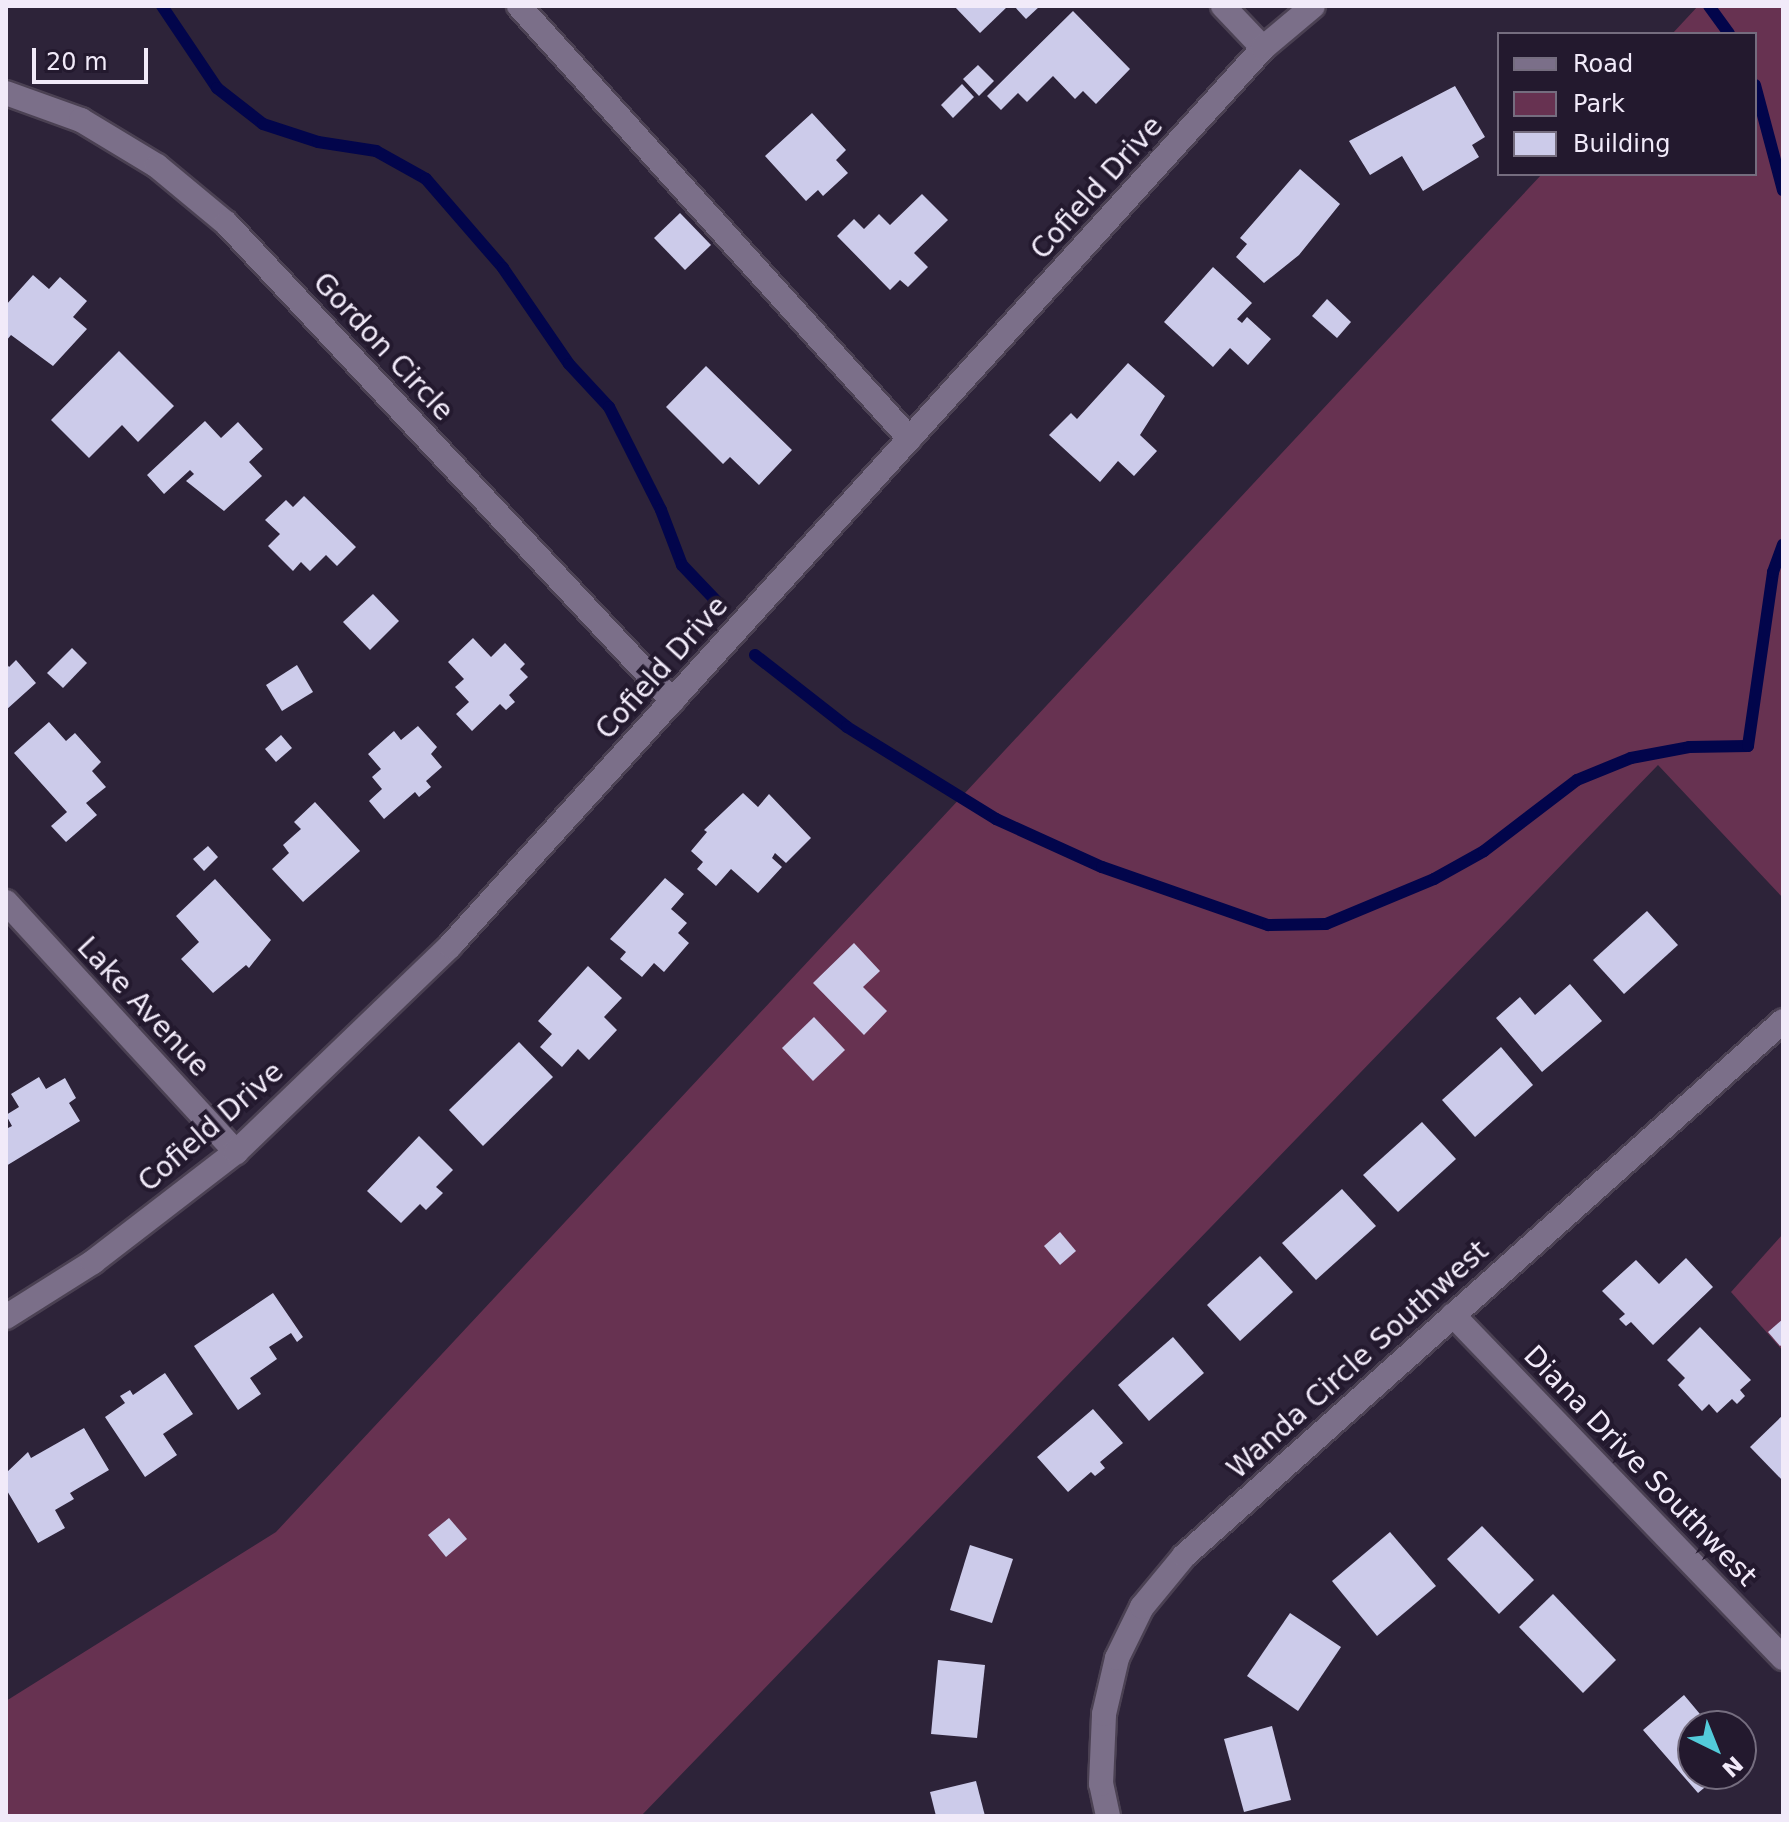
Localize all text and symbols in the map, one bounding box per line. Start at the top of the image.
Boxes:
scale bar [36,32,152,82]
legend [1497,32,1757,176]
text: 20 m [46,48,108,76]
text: Road [1573,50,1633,78]
text: Park [1573,90,1625,118]
street label: Cofield Drive [1024,110,1170,266]
text: Building [1573,130,1670,158]
street label: Gordon Circle [306,266,460,428]
street label: Cofield Drive [589,590,735,746]
street label: Lake Avenue [70,930,216,1084]
street label: Cofield Drive [132,1055,290,1199]
street label: Wanda Circle Southwest [1221,1234,1495,1486]
street label: Diana Drive Southwest [1516,1339,1764,1593]
north arrow [1677,1710,1757,1790]
text: N [1717,1751,1748,1782]

